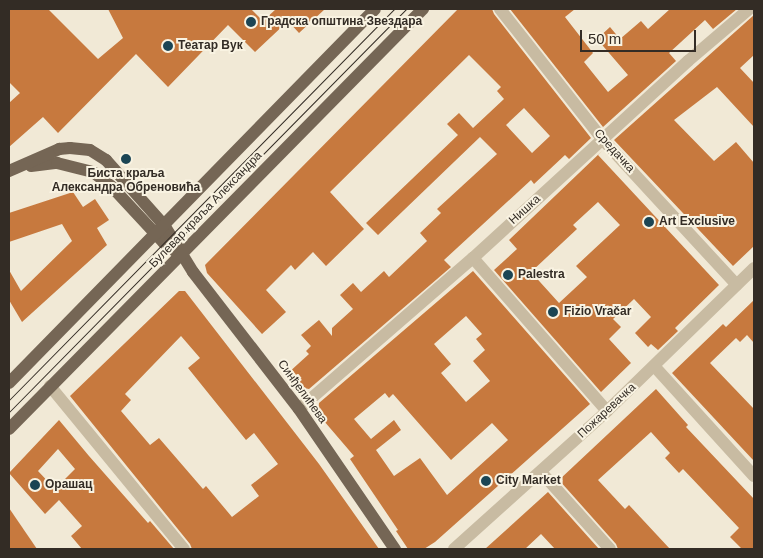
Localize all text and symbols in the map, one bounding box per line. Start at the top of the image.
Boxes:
place label: Градска општина Звездара [261,15,422,29]
marker: Градска општина Звездара [245,16,257,28]
scale bar [583,20,699,52]
text: 50 m [588,30,621,47]
place label: Театар Вук [178,39,243,53]
marker: Театар Вук [162,40,174,52]
street label: Средачка [591,126,637,176]
street label: Булевар краља Александра [147,149,265,271]
marker: Биста краља Александра Обреновића [120,153,132,165]
place label: Биста краља Александра Обреновића [52,167,200,195]
street label: Нишка [506,192,544,228]
place label: Art Exclusive [659,215,735,229]
marker: Art Exclusive [643,216,655,228]
place label: Palestra [518,268,565,282]
marker: Palestra [502,269,514,281]
marker: Fizio Vračar [546,305,560,319]
place label: Fizio Vračar [564,305,631,319]
street label: Синђелићева [274,357,330,427]
street label: Пожаревачка [575,380,639,442]
place label: City Market [496,474,561,488]
marker: City Market [480,475,492,487]
place label: Орашац [45,478,92,492]
marker: Орашац [29,479,41,491]

